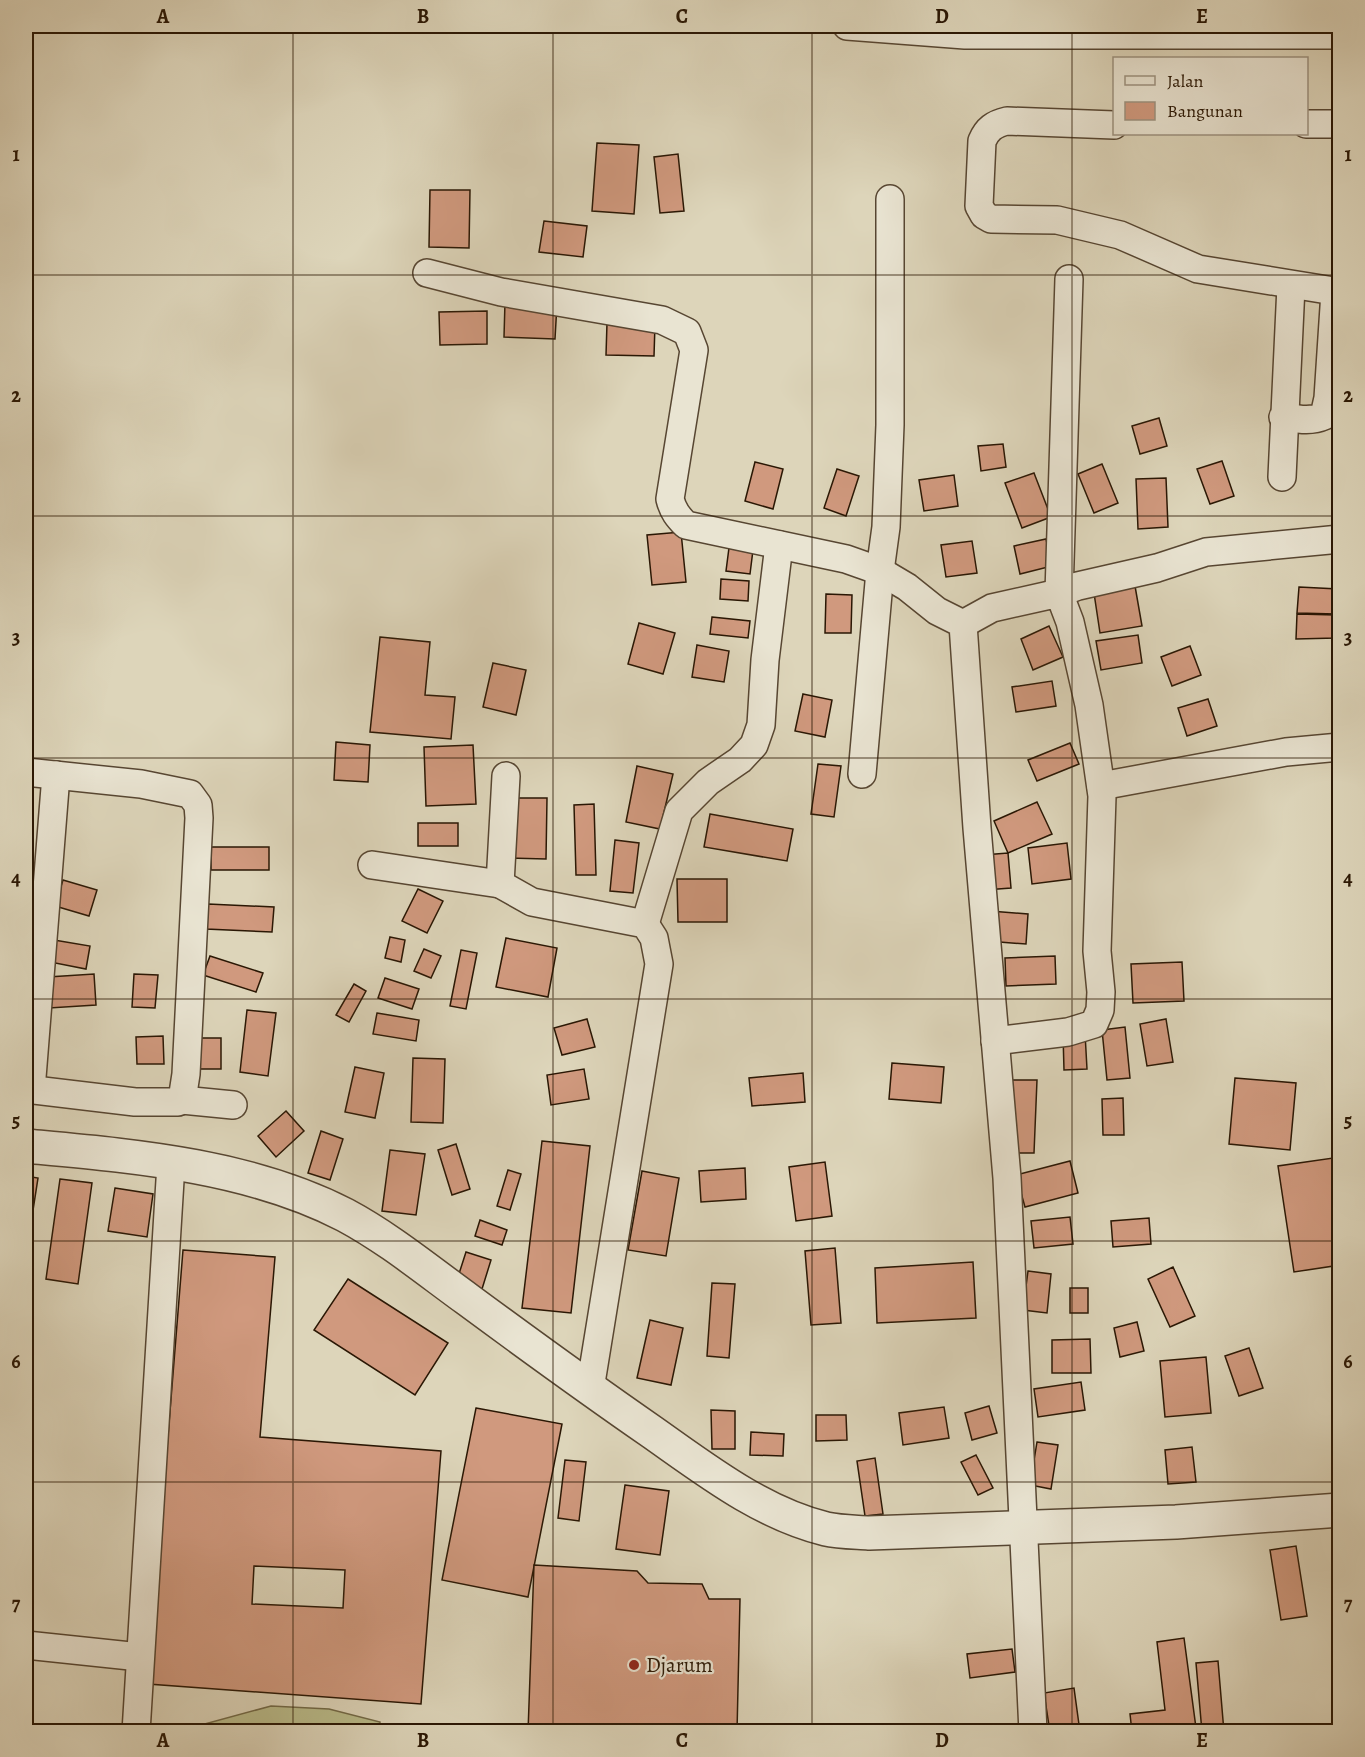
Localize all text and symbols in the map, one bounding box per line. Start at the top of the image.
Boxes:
text: A [156,3,170,30]
text: B [417,3,429,30]
text: C [676,3,688,30]
text: D [935,3,949,30]
text: E [1196,3,1208,30]
legend [1113,57,1308,135]
text: Jalan [1167,69,1204,93]
text: Bangunan [1167,99,1243,123]
text: 1 [12,141,20,168]
text: 1 [1344,141,1352,168]
text: 2 [11,382,21,409]
text: 2 [1343,382,1353,409]
text: 3 [12,624,20,651]
text: 3 [1344,624,1352,651]
text: 4 [11,865,21,892]
text: 4 [1343,865,1353,892]
text: 5 [12,1107,20,1134]
text: 5 [1344,1107,1352,1134]
text: 6 [11,1348,21,1375]
text: 6 [1343,1348,1353,1375]
text: 7 [12,1590,21,1617]
text: 7 [1344,1590,1353,1617]
place label: Djarum [646,1651,713,1679]
marker: Djarum [627,1658,641,1672]
text: A [156,1727,170,1754]
text: B [417,1727,429,1754]
text: C [676,1727,688,1754]
text: D [935,1727,949,1754]
text: E [1196,1727,1208,1754]

